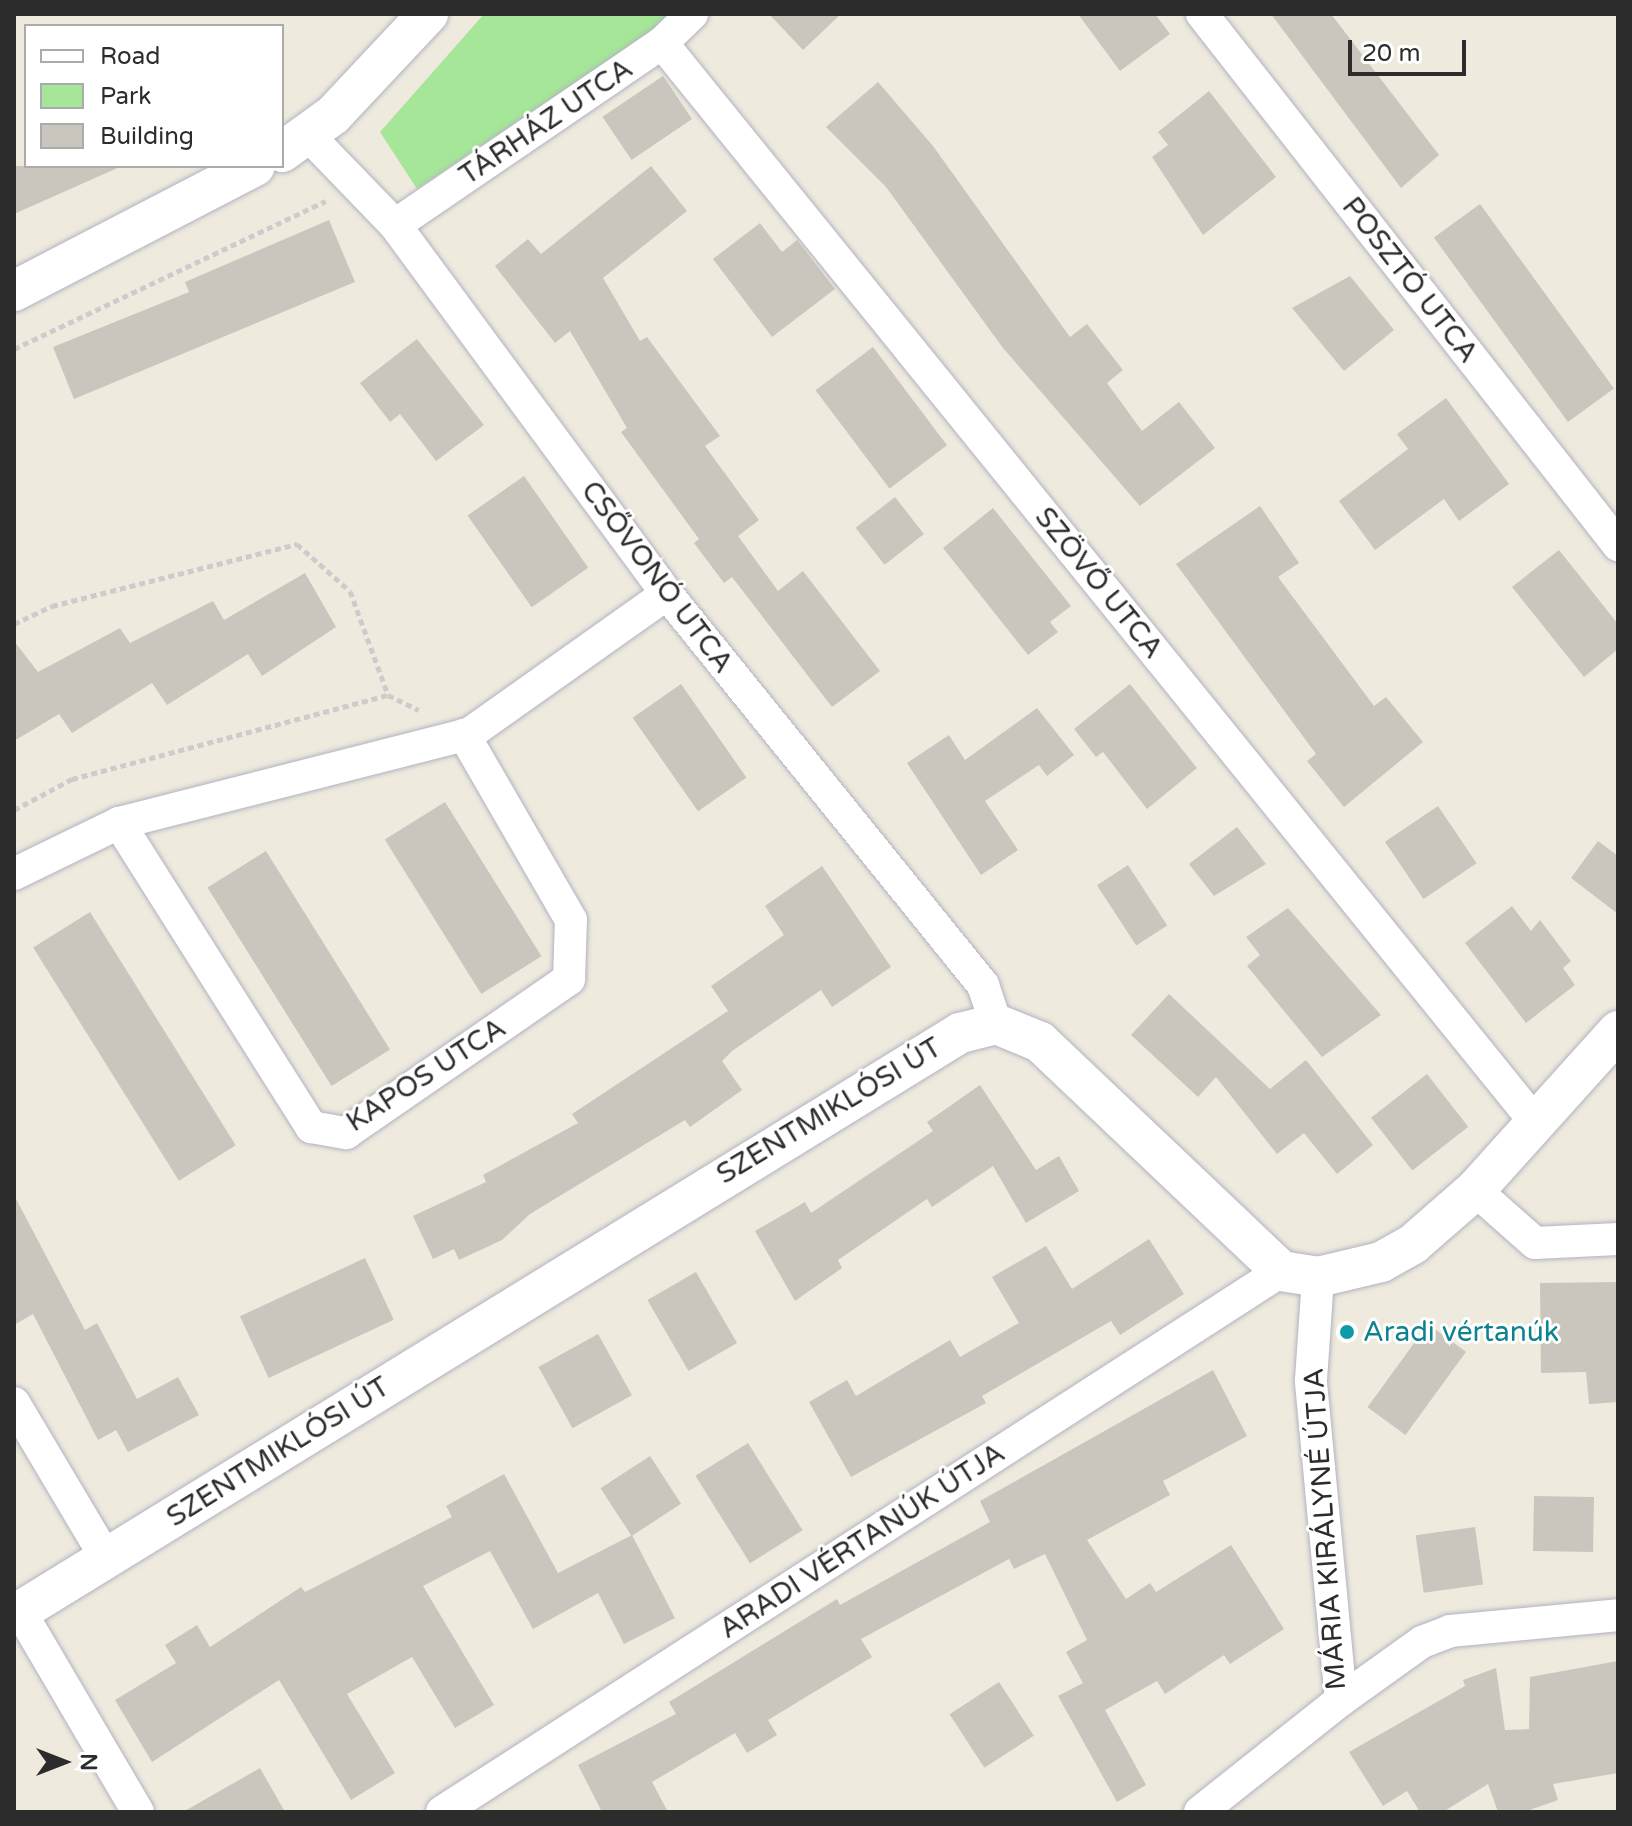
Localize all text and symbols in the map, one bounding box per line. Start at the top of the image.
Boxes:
legend [24,24,284,168]
scale bar [1352,24,1470,74]
text: 20 m [1362,39,1420,68]
text: Road [100,42,160,71]
street label: TÁRHÁZ UTCA [453,52,639,192]
text: Park [100,82,151,111]
text: Building [100,122,194,151]
street label: POSZTÓ UTCA [1335,190,1485,370]
street label: CSŐVONÓ UTCA [574,475,740,679]
street label: SZÖVŐ UTCA [1028,501,1170,665]
street label: KAPOS UTCA [340,1011,512,1139]
street label: SZENTMIKLÓSI ÚT [711,1031,947,1191]
place label: Aradi vértanúk [1363,1315,1559,1349]
marker: Aradi vértanúk [1338,1323,1356,1341]
street label: MÁRIA KIRÁLYNÉ ÚTJA [1297,1367,1353,1691]
street label: SZENTMIKLÓSI ÚT [161,1370,395,1534]
street label: ARADI VÉRTANÚK ÚTJA [713,1436,1011,1646]
north arrow [24,1722,104,1802]
text: N [75,1753,101,1771]

